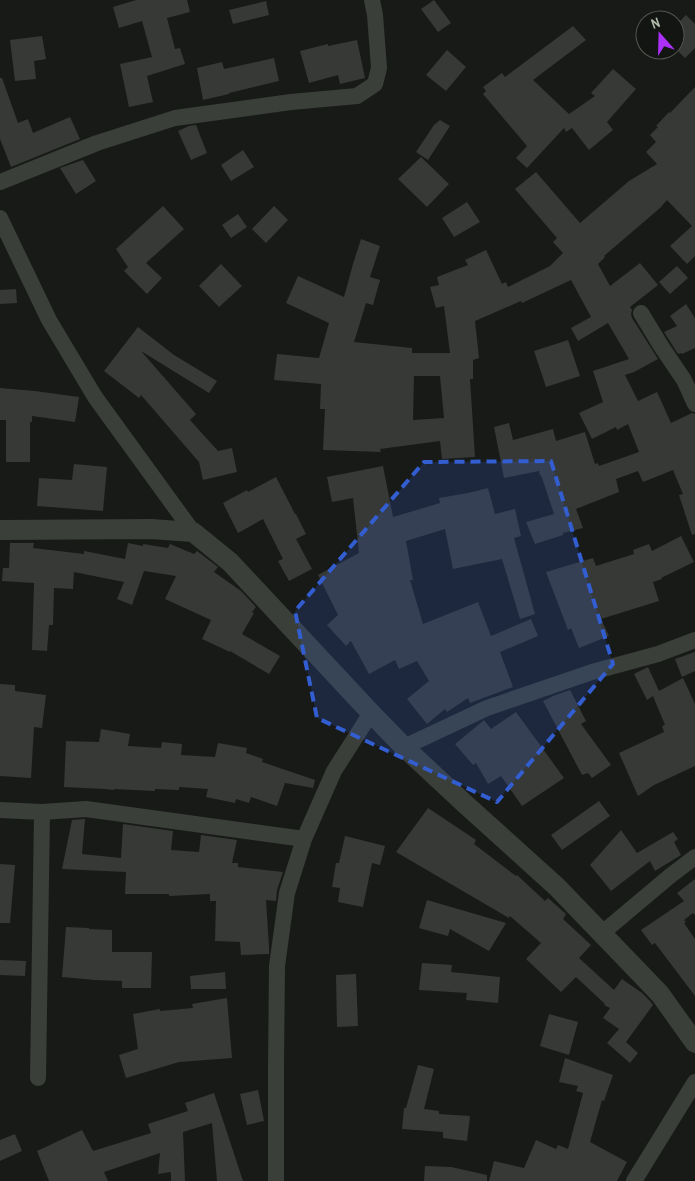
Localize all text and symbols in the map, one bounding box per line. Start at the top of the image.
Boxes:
north arrow [635,10,685,60]
text: N [649,13,663,33]

